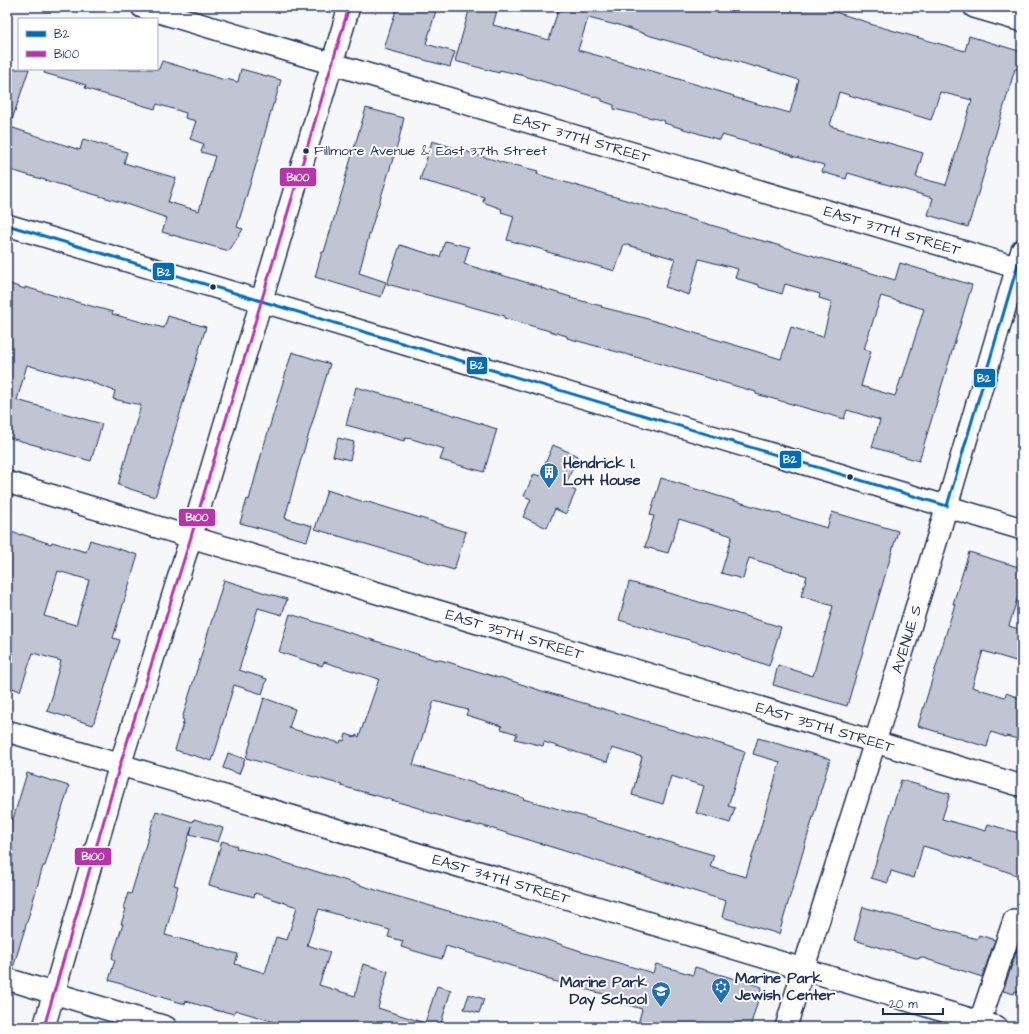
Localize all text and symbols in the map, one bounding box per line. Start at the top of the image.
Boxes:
legend [18,18,158,70]
text: B2 [54,26,70,43]
text: B100 [54,46,80,63]
street label: EAST 37TH STREET [511,108,653,168]
place label: Fillmore Avenue & East 37th Street [314,141,547,161]
marker: Fillmore Avenue & East 37th Street [301,146,311,156]
line badge: B100 [279,167,317,187]
text: B100 [286,170,310,185]
street label: EAST 37TH STREET [822,200,964,261]
line badge: B2 [152,262,175,281]
text: B2 [157,265,172,280]
unlabelled marker [208,282,218,292]
line badge: B2 [466,356,488,375]
text: B2 [470,358,485,373]
line badge: B2 [973,368,996,388]
text: B2 [977,371,992,386]
line badge: B2 [779,450,802,469]
text: B2 [783,452,798,467]
place label: Hendrick I. Lott House [563,453,641,491]
building icon: Hendrick I. Lott House [538,461,560,489]
unlabelled marker [845,472,855,482]
line badge: B100 [178,508,216,527]
text: B100 [185,510,209,525]
street label: AVENUE S [886,602,927,676]
street label: EAST 35TH STREET [443,603,587,665]
street label: EAST 35TH STREET [754,696,897,758]
line badge: B100 [74,847,112,866]
street label: EAST 34TH STREET [430,848,573,909]
text: B100 [81,849,105,864]
place label: Marine Park Jewish Center [734,968,836,1006]
place label: Marine Park Day School [560,972,648,1011]
synagogue icon: Marine Park Jewish Center [710,976,732,1004]
school or university icon: Marine Park Day School [650,980,672,1008]
scale bar [883,990,943,1016]
text: 20 m [889,996,918,1013]

